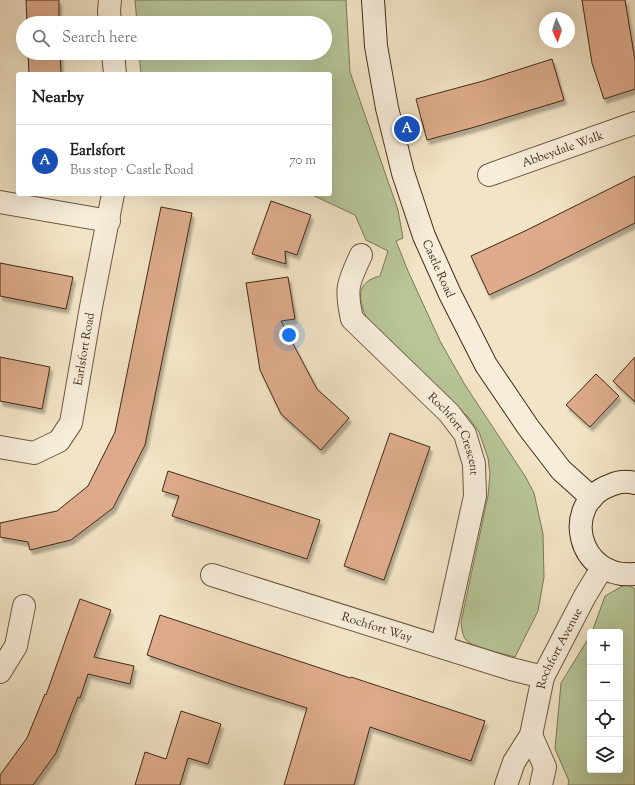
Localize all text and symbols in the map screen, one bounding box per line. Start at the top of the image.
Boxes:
north arrow [539,12,575,48]
search box [16,16,332,60]
icon: search [30,27,52,49]
text: Search here [62,28,137,49]
text: Nearby [32,86,84,110]
pin: A [394,114,420,144]
street label: Abbeydale Walk [519,127,607,173]
text: Earlsfort [70,141,125,162]
text: A [40,152,50,170]
text: 70 m [289,152,316,170]
text: Bus stop · Castle Road [70,162,194,180]
street label: Castle Road [417,237,459,301]
street label: Earlsfort Road [70,311,100,387]
your location [279,325,299,345]
street label: Rochfort Crescent [423,389,482,476]
street label: Rochfort Avenue [533,605,588,691]
street label: Rochfort Way [339,608,414,647]
map controls [587,629,623,773]
button: + [587,629,623,665]
button: − [587,665,623,701]
button: locate [587,701,623,737]
button: layers [587,737,623,773]

